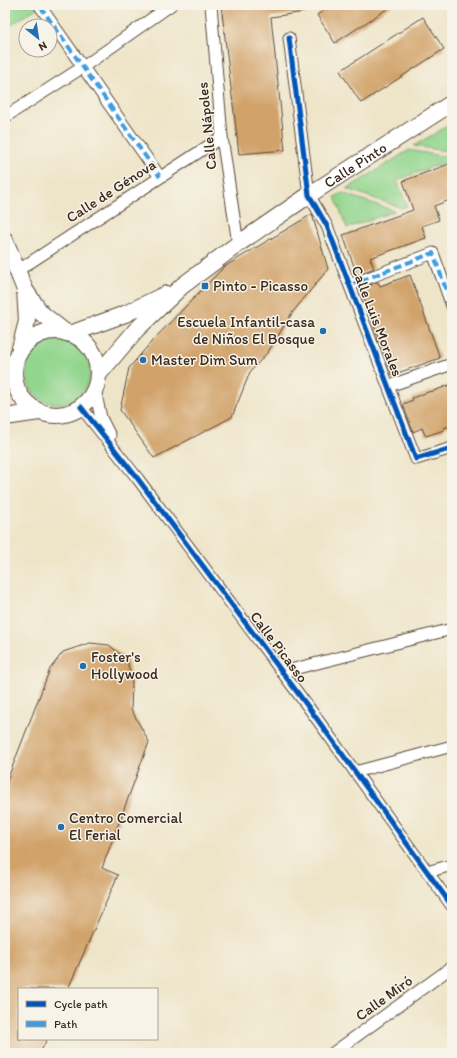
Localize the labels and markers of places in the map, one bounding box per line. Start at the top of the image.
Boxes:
place label: Pinto - Picasso [213,277,308,295]
marker: Pinto - Picasso [200,281,210,291]
place label: Escuela Infantil-casa de Niños El Bosque [177,313,315,348]
marker: Escuela Infantil-casa de Niños El Bosque [318,326,328,336]
place label: Master Dim Sum [151,351,258,369]
marker: Master Dim Sum [138,355,148,365]
place label: Foster's Hollywood [91,648,158,683]
marker: Foster's Hollywood [78,661,88,671]
place label: Centro Comercial El Ferial [69,809,183,844]
marker: Centro Comercial El Ferial [56,822,66,832]

